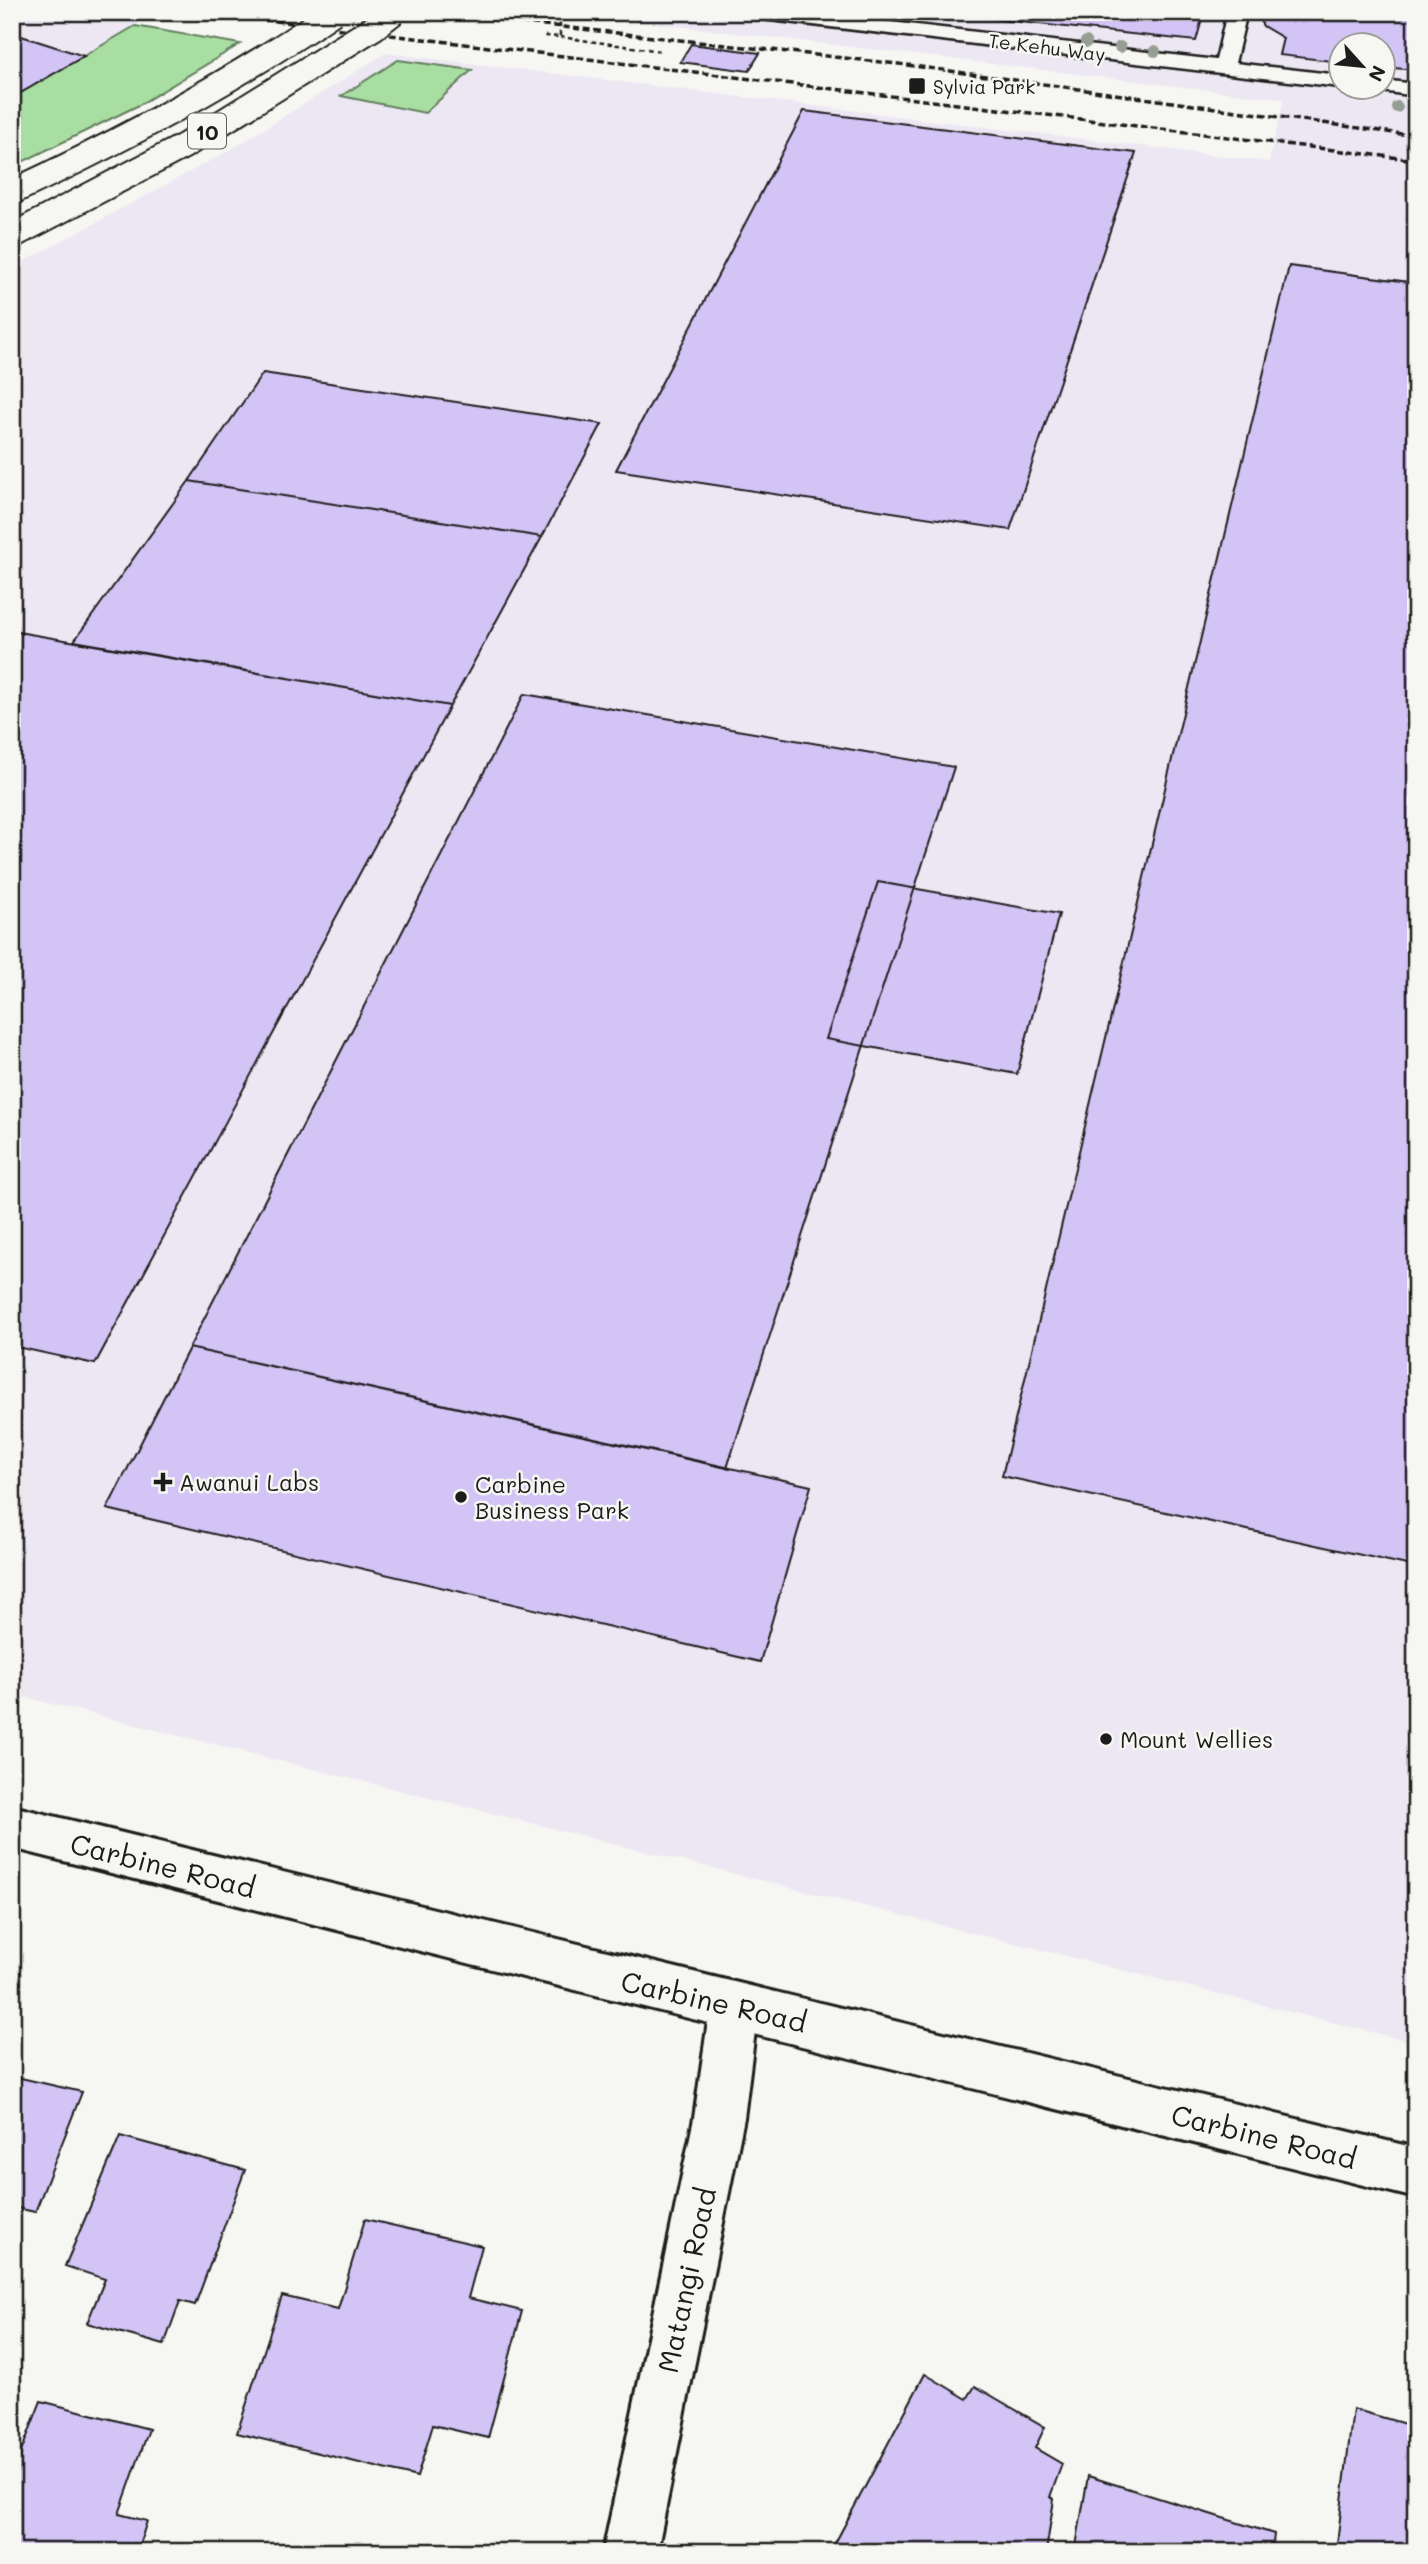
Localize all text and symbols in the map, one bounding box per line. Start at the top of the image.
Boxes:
street label: Te Kehu Way [987,27,1107,67]
north arrow [1326,32,1396,102]
text: N [1363,62,1392,86]
place label: Sylvia Park [933,74,1035,99]
marker: Sylvia Park [907,76,927,96]
road number: 10 [188,114,226,148]
place label: Awanui Labs [179,1467,319,1497]
place label: Carbine Business Park [475,1469,629,1525]
marker: Awanui Labs [153,1472,173,1492]
marker: Carbine Business Park [453,1489,469,1505]
place label: Mount Wellies [1120,1724,1273,1754]
marker: Mount Wellies [1098,1731,1114,1747]
street label: Carbine Road [67,1825,259,1905]
street label: Carbine Road [618,1962,810,2040]
street label: Carbine Road [1168,2096,1360,2176]
street label: Matangi Road [649,2184,723,2376]

